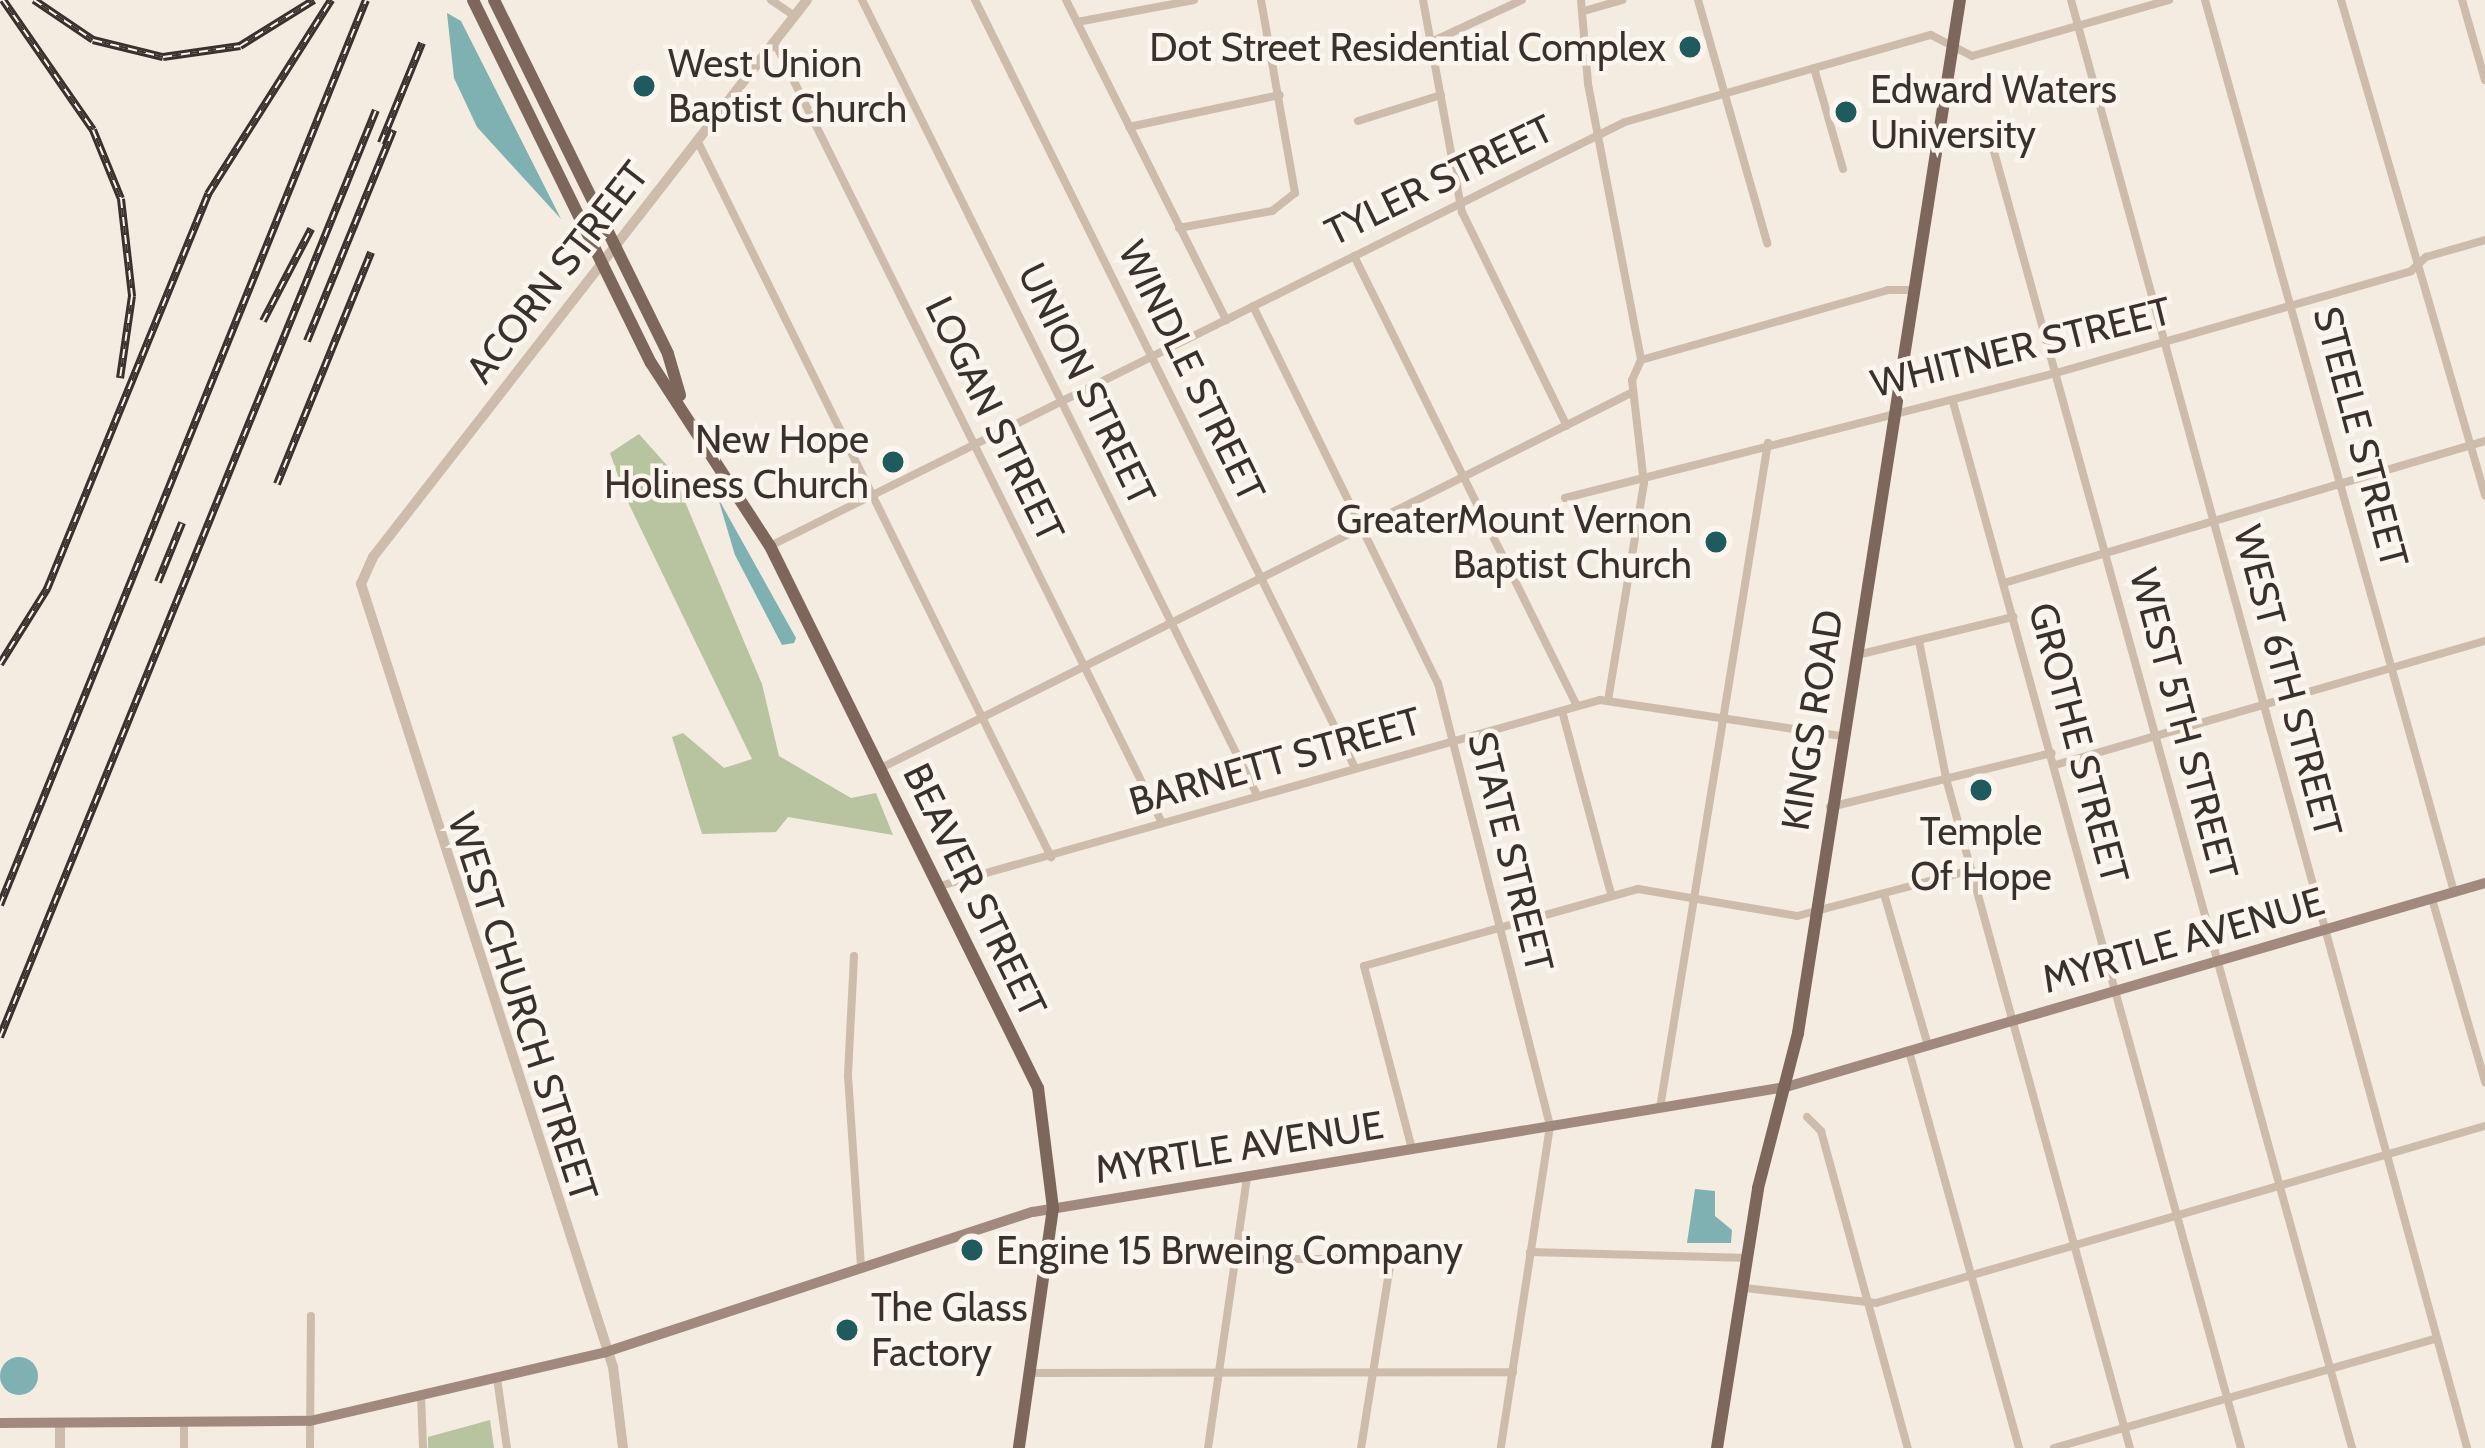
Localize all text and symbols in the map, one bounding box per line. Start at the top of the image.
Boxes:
place label: Dot Street Residential Complex [1149,24,1666,70]
marker: Dot Street Residential Complex [1677,34,1703,60]
place label: West Union Baptist Church [668,41,907,132]
place label: Edward Waters University [1870,67,2117,158]
marker: West Union Baptist Church [631,73,657,99]
marker: Edward Waters University [1833,99,1859,125]
street label: TYLER STREET [1318,105,1560,255]
street label: ACORN STREET [456,152,658,392]
street label: WINDLE STREET [1109,233,1275,509]
street label: UNION STREET [1008,256,1166,512]
street label: WHITNER STREET [1866,287,2176,407]
street label: LOGAN STREET [916,289,1074,549]
street label: STEELE STREET [2304,302,2418,572]
place label: New Hope Holiness Church [604,417,869,508]
marker: New Hope Holiness Church [880,449,906,475]
place label: GreaterMount Vernon Baptist Church [1336,497,1692,588]
street label: WEST 6TH STREET [2224,520,2352,842]
marker: GreaterMount Vernon Baptist Church [1703,529,1729,555]
street label: WEST 5TH STREET [2120,563,2248,885]
street label: GROTHE STREET [2019,598,2139,888]
street label: KINGS ROAD [1771,606,1853,834]
street label: BARNETT STREET [1124,697,1426,825]
street label: STATE STREET [1459,727,1563,977]
street label: BEAVER STREET [894,756,1056,1024]
marker: Temple Of Hope [1968,777,1994,803]
street label: WEST CHURCH STREET [438,807,608,1207]
place label: Temple Of Hope [1910,809,2052,900]
street label: MYRTLE AVENUE [2036,877,2330,1003]
street label: MYRTLE AVENUE [1091,1101,1387,1193]
place label: Engine 15 Brweing Company [996,1227,1463,1273]
marker: Engine 15 Brweing Company [959,1237,985,1263]
place label: The Glass Factory [871,1285,1028,1376]
marker: The Glass Factory [834,1317,860,1343]

